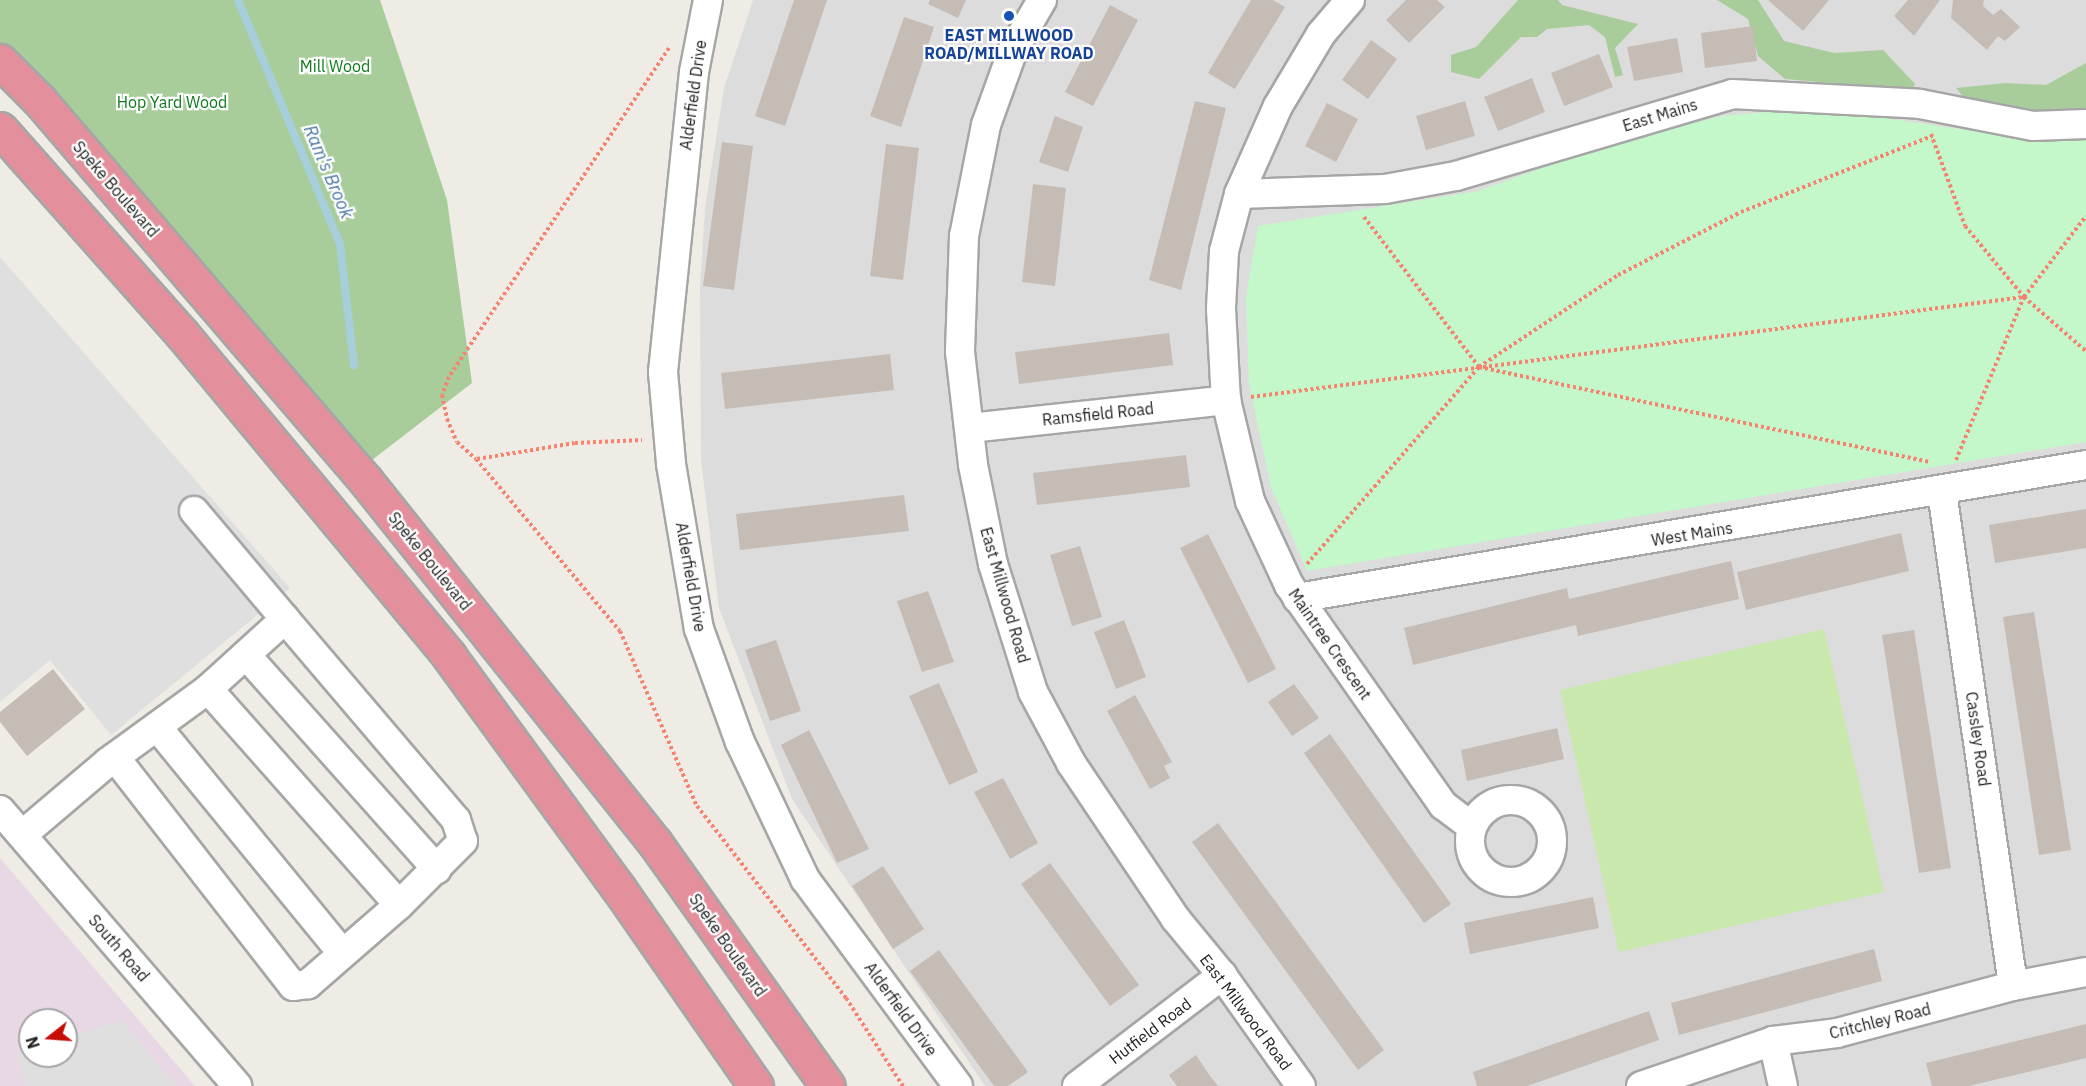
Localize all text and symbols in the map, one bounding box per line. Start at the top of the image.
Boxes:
marker: EAST MILLWOOD ROAD/MILLWAY ROAD [1002,9,1016,23]
place label: EAST MILLWOOD ROAD/MILLWAY ROAD [924,25,1094,63]
street label: Alderfield Drive [676,39,710,151]
park label: Mill Wood [300,56,370,76]
park label: Hop Yard Wood [117,92,227,112]
street label: East Mains [1620,95,1700,135]
water label: Ram's Brook [299,122,357,222]
street label: Speke Boulevard [69,137,163,241]
street label: Ramsfield Road [1041,399,1155,429]
street label: Speke Boulevard [384,508,476,614]
street label: West Mains [1650,518,1734,550]
street label: Alderfield Drive [672,521,710,633]
street label: East Millwood Road [976,525,1034,665]
street label: Maintree Crescent [1285,585,1375,703]
street label: Cassley Road [1962,690,1994,788]
street label: Speke Boulevard [685,890,771,1000]
street label: South Road [85,911,153,985]
street label: East Millwood Road [1196,950,1296,1074]
street label: Alderfield Drive [861,958,941,1060]
street label: Hutfield Road [1105,994,1195,1068]
street label: Critchley Road [1827,999,1933,1043]
north arrow [18,1008,78,1068]
text: N [21,1034,44,1051]

